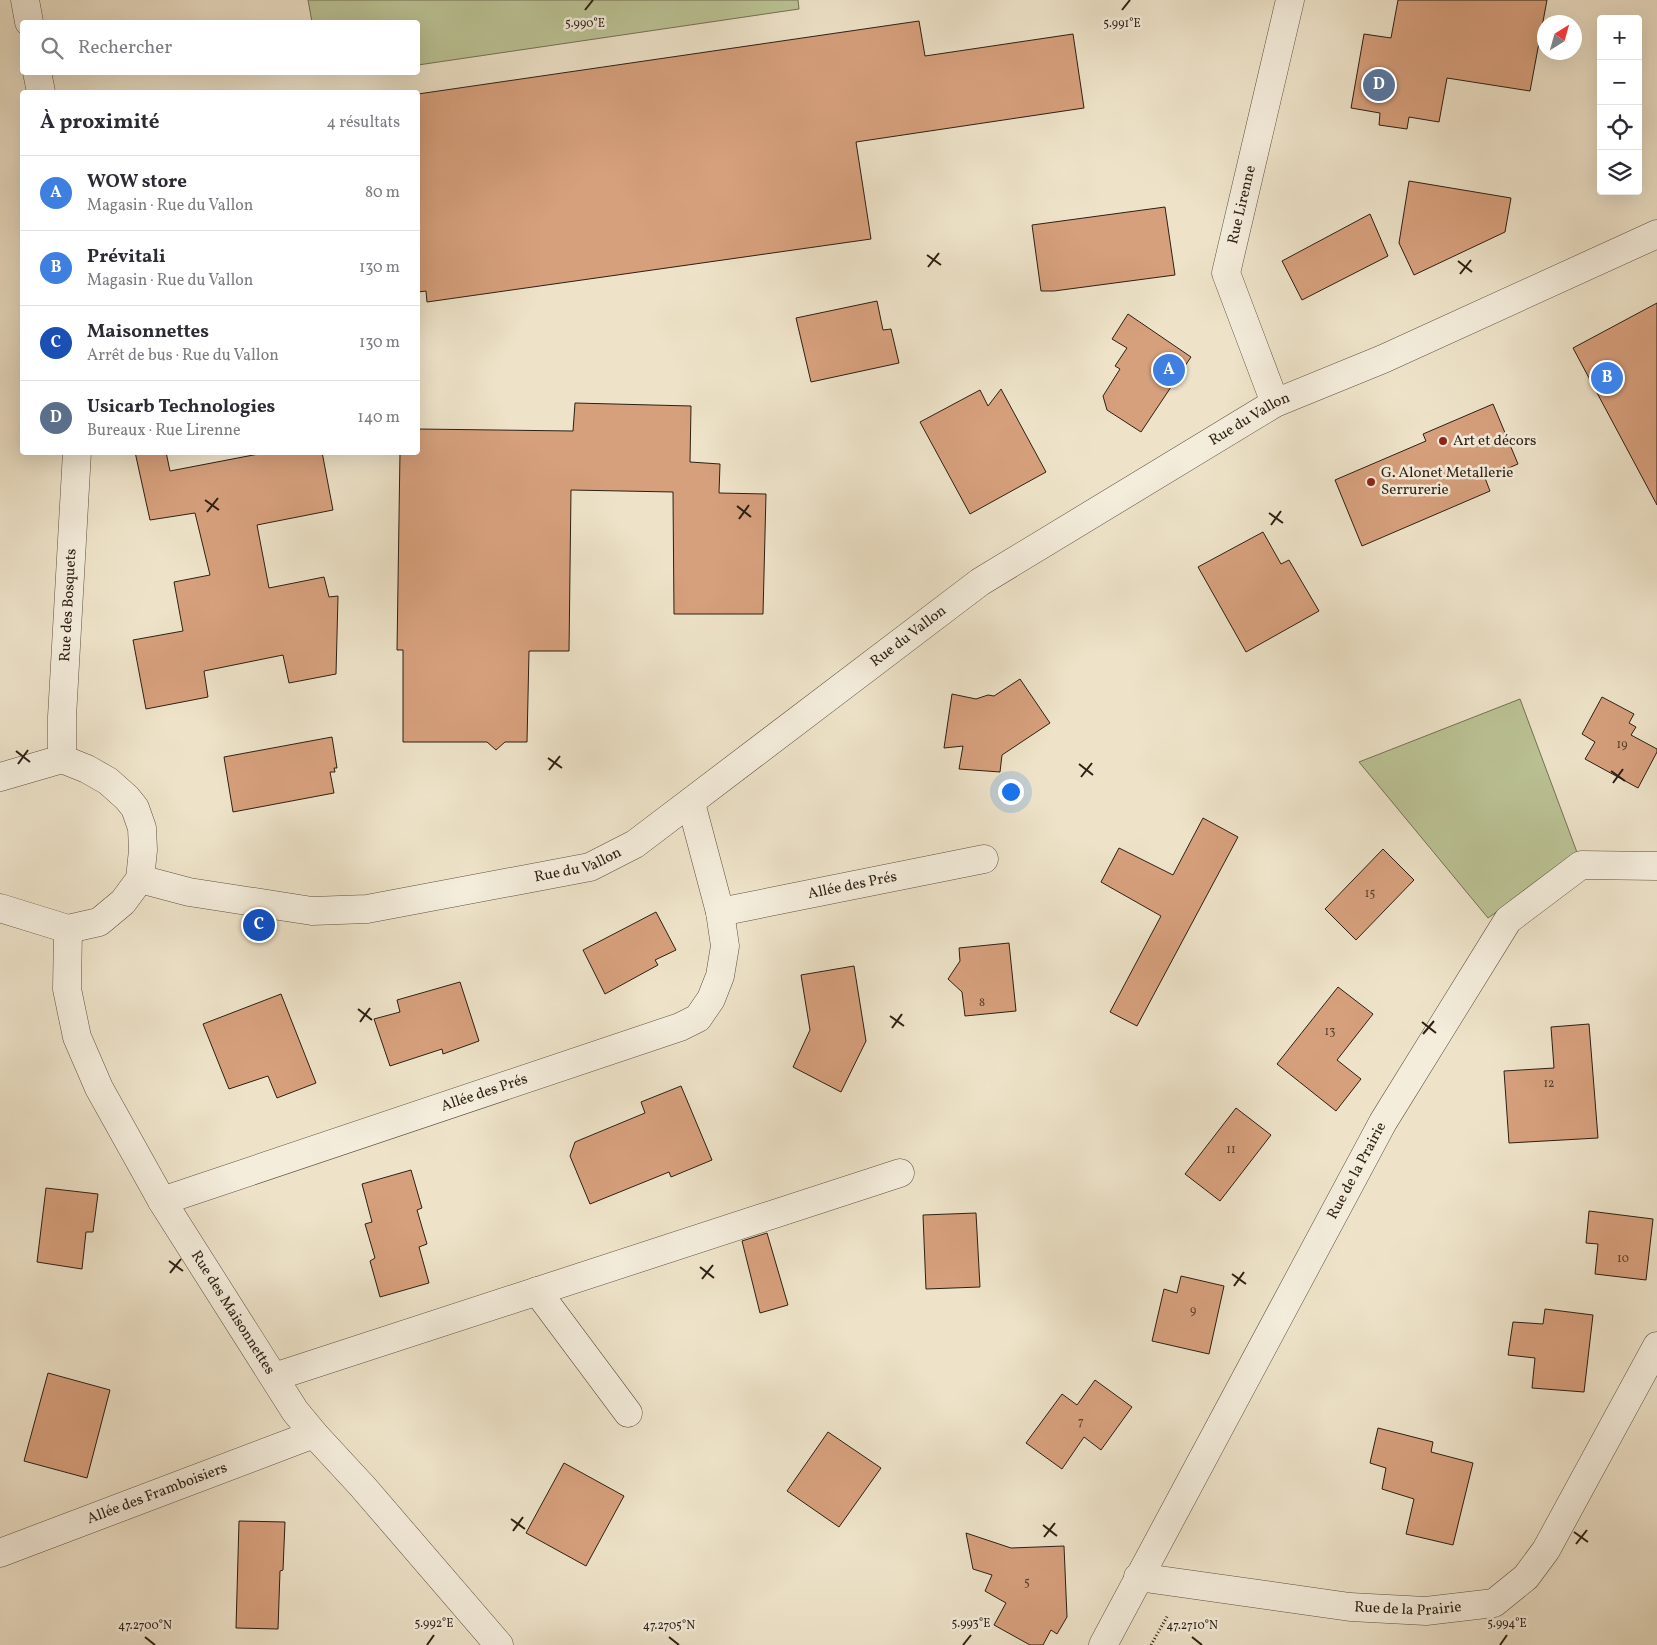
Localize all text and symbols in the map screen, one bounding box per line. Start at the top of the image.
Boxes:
north arrow [1537,15,1582,60]
map controls [1597,15,1642,195]
button: + [1597,15,1642,60]
text: 5.990°E [565,16,605,32]
text: 5.991°E [1103,16,1141,32]
search box [20,20,420,75]
icon: search [38,34,66,62]
text: Rechercher [78,35,172,61]
button: − [1597,60,1642,105]
pin: D [1363,66,1395,104]
button: locate [1597,105,1642,150]
text: À proximité [40,108,159,137]
text: 4 résultats [326,112,400,134]
button: layers [1597,150,1642,195]
street label: Rue Lirenne [1223,163,1261,246]
text: WOW store [87,169,187,195]
text: A [50,182,62,204]
text: 80 m [365,182,400,204]
text: Magasin · Rue du Vallon [87,195,253,217]
text: Prévitali [87,244,166,270]
text: B [51,257,61,279]
text: 130 m [359,257,400,279]
text: Magasin · Rue du Vallon [87,270,253,292]
text: Maisonnettes [87,319,209,345]
text: C [51,332,61,354]
text: 130 m [359,332,400,354]
text: Arrêt de bus · Rue du Vallon [87,345,279,367]
pin: A [1153,351,1185,389]
pin: B [1591,359,1623,397]
street label: Rue du Vallon [1205,387,1293,451]
text: Usicarb Technologies [87,394,275,420]
text: D [50,407,62,429]
text: 140 m [358,407,400,429]
text: Bureaux · Rue Lirenne [87,420,241,442]
place label: Art et décors [1453,431,1536,452]
marker: Art et décors [1437,435,1449,447]
place label: G. Alonet Metallerie Serrurerie [1381,463,1513,501]
marker: G. Alonet Metallerie Serrurerie [1365,476,1377,488]
street label: Rue des Bosquets [55,548,82,662]
street label: Rue du Vallon [866,601,951,672]
house number: 19 [1617,737,1627,753]
your location [998,779,1024,805]
street label: Rue du Vallon [533,842,625,888]
street label: Allée des Prés [806,866,899,905]
house number: 15 [1365,886,1375,902]
pin: C [243,906,275,944]
house number: 8 [979,995,985,1011]
house number: 13 [1325,1024,1335,1040]
street label: Allée des Prés [438,1068,531,1117]
house number: 12 [1543,1076,1555,1092]
street label: Rue de la Prairie [1322,1118,1392,1223]
house number: 11 [1226,1142,1236,1158]
street label: Rue des Maisonnettes [185,1246,280,1379]
house number: 10 [1617,1251,1629,1267]
house number: 9 [1190,1303,1196,1319]
house number: 7 [1078,1414,1084,1430]
street label: Allée des Framboisiers [84,1457,230,1530]
house number: 5 [1024,1575,1030,1591]
street label: Rue de la Prairie [1354,1596,1462,1622]
text: 5.992°E [414,1616,454,1632]
text: 5.993°E [952,1616,990,1632]
text: 5.994°E [1487,1616,1527,1632]
text: 47.2700°N [118,1618,172,1634]
text: 47.2705°N [643,1618,695,1634]
text: 47.2710°N [1166,1618,1218,1634]

